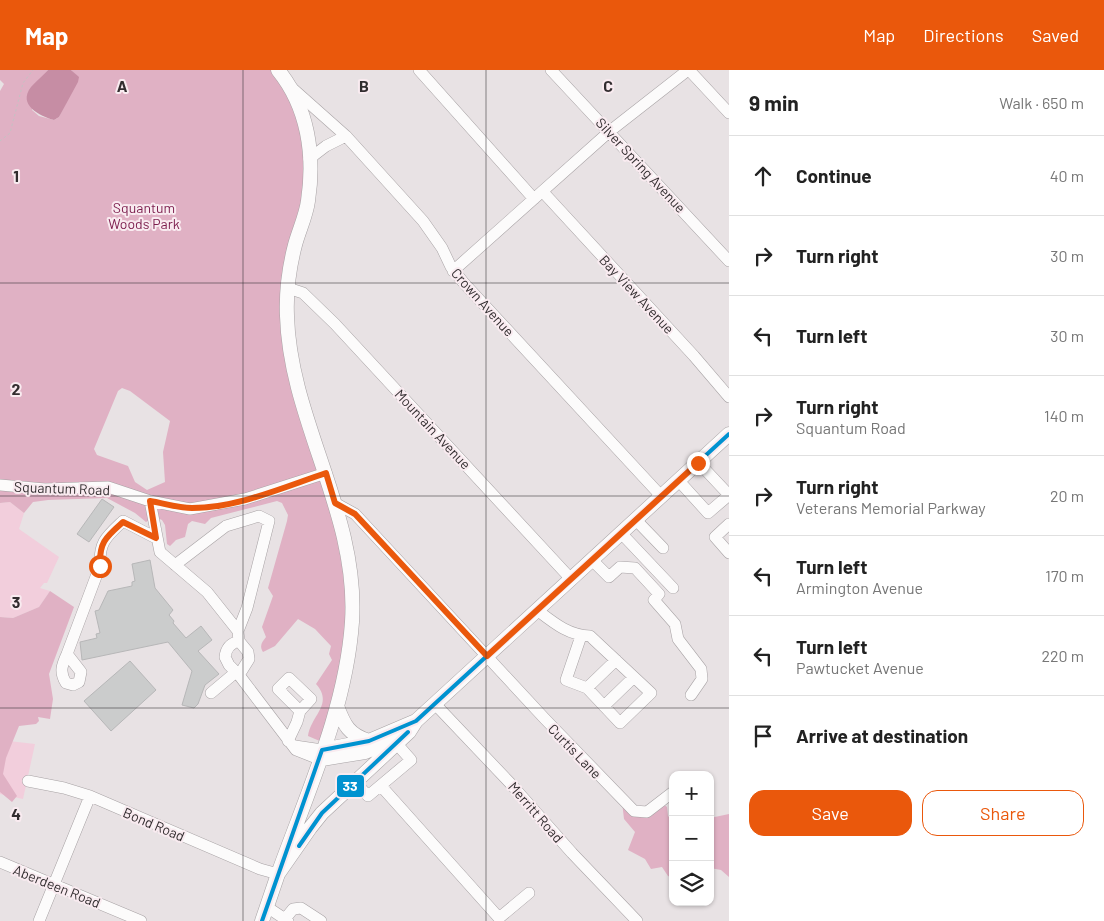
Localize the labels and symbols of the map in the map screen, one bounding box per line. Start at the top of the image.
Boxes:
text: A [117,76,128,95]
text: B [359,76,369,95]
text: C [603,76,613,95]
street label: Silver Spring Avenue [593,114,689,216]
text: 1 [13,166,19,185]
park label: Squantum Woods Park [108,199,180,232]
street label: Bay View Avenue [596,251,678,337]
street label: Crown Avenue [448,264,518,340]
text: 2 [12,379,21,398]
street label: Mountain Avenue [392,385,474,473]
route end [687,452,710,475]
street label: Squantum Road [14,478,110,498]
route start [89,555,112,578]
text: 3 [12,592,20,611]
street label: Curtis Lane [545,720,605,782]
line badge: 33 [336,774,365,798]
text: 33 [342,777,358,794]
street label: Merritt Road [505,778,567,846]
street label: Bond Road [121,803,187,845]
text: 4 [11,804,21,823]
street label: Aberdeen Road [11,861,103,911]

